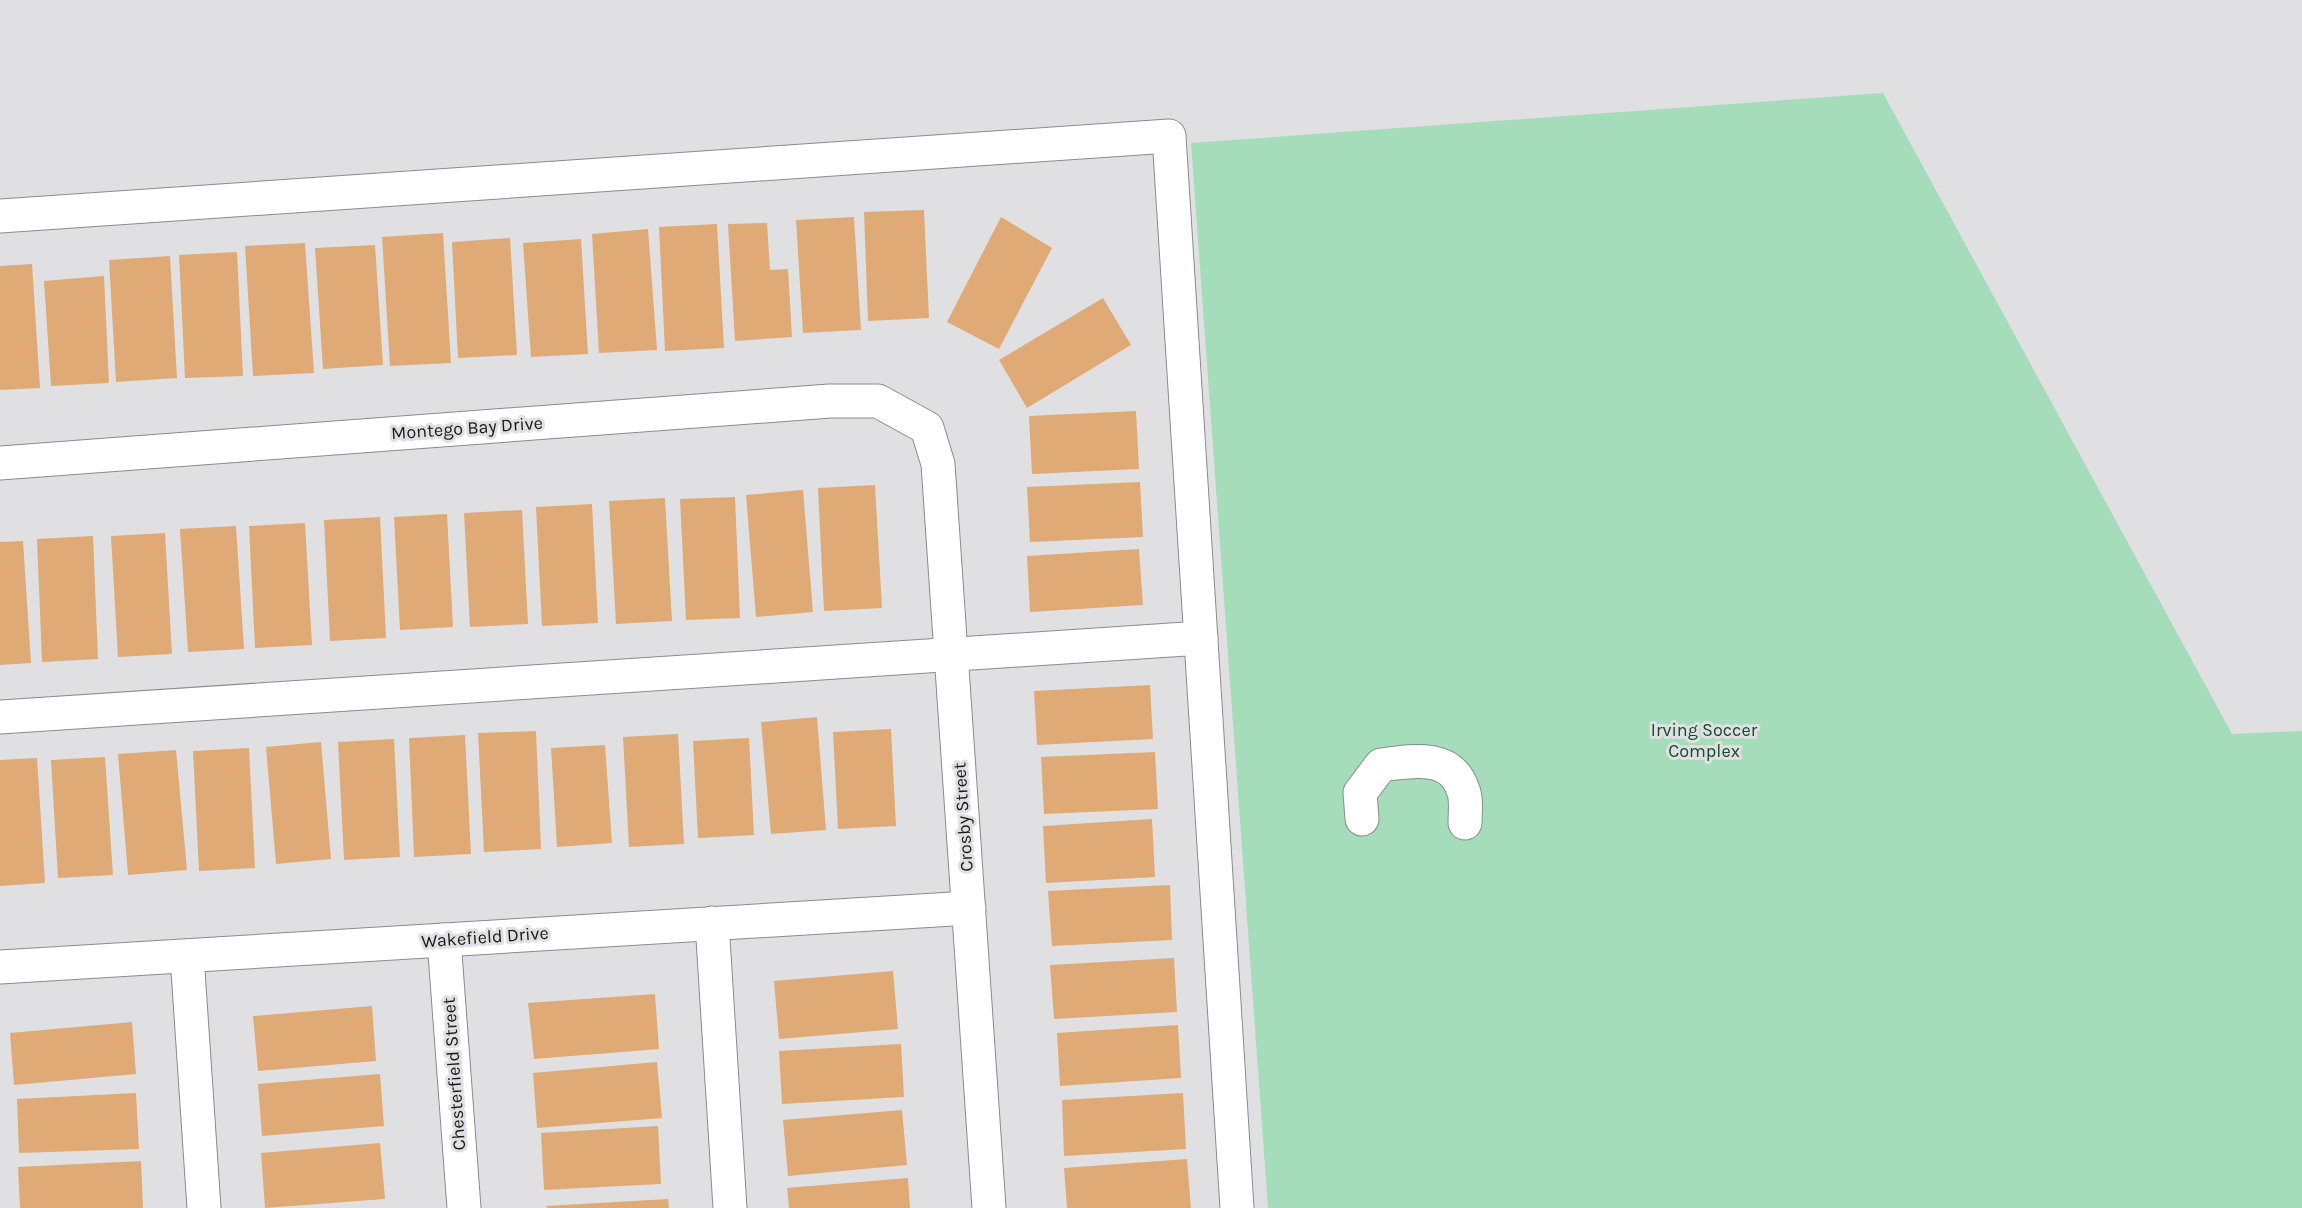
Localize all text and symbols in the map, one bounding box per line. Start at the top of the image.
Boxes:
street label: Montego Bay Drive [390,412,544,444]
park label: Irving Soccer Complex [1651,719,1758,762]
street label: Crosby Street [948,761,978,872]
street label: Wakefield Drive [421,922,549,952]
street label: Chesterfield Street [438,997,470,1151]

